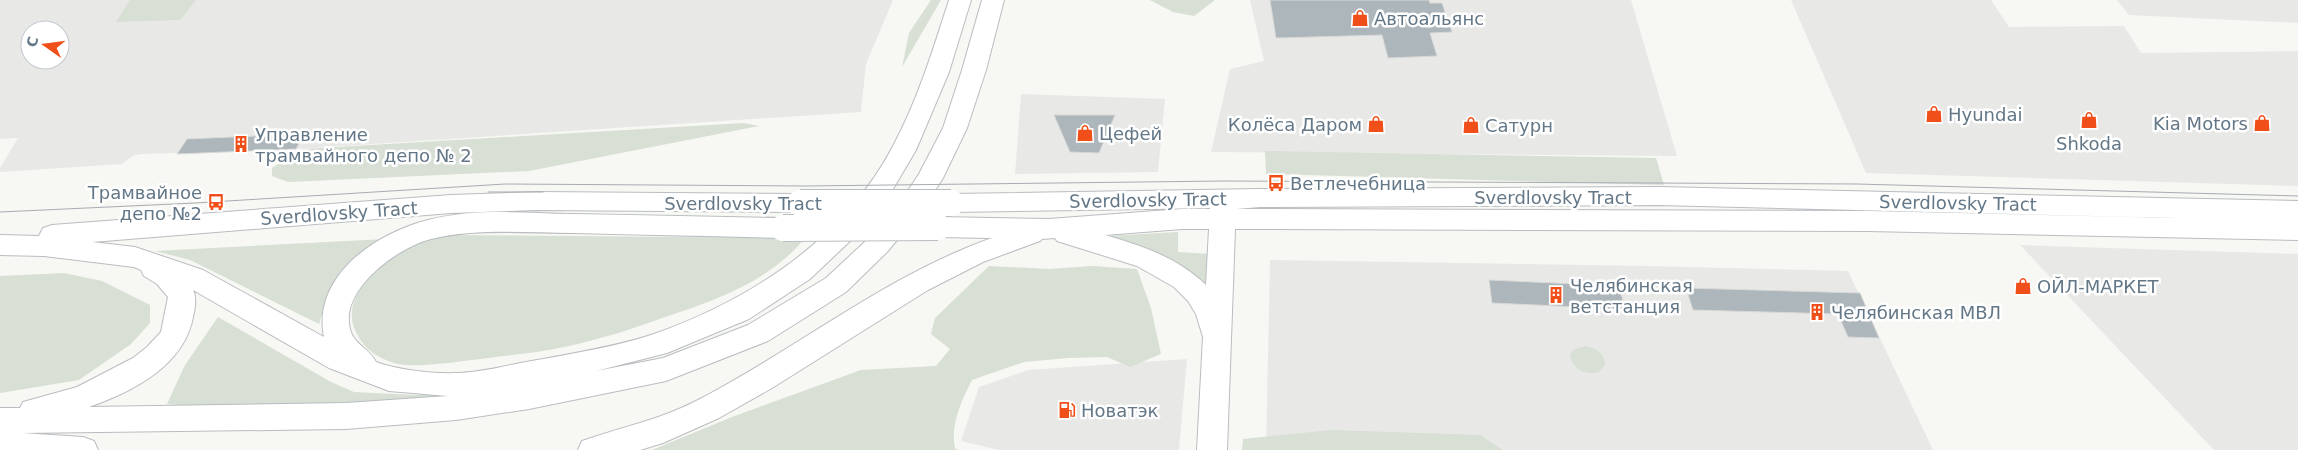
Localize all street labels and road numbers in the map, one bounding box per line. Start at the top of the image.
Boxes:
street label: Sverdlovsky Tract [1474,187,1632,208]
street label: Sverdlovsky Tract [1069,188,1227,212]
street label: Sverdlovsky Tract [1879,191,2037,215]
street label: Sverdlovsky Tract [664,193,822,214]
street label: Sverdlovsky Tract [260,197,418,229]

